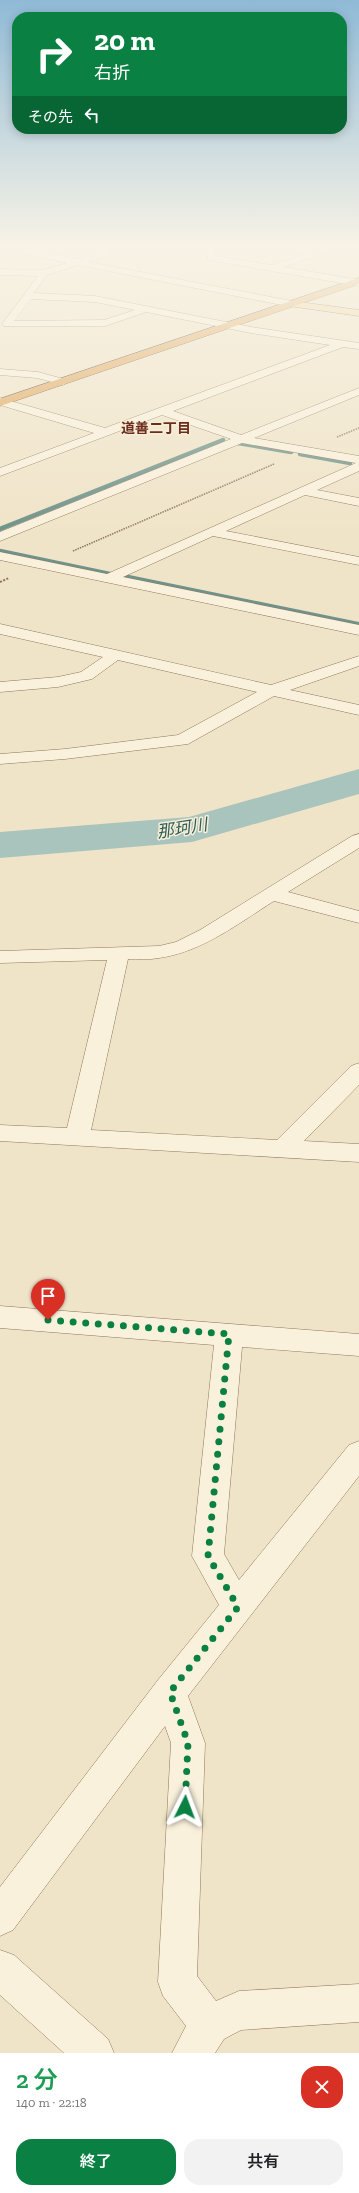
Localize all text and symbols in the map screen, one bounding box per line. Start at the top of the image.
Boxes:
text: 20 m [94,24,155,57]
icon: right [28,28,80,80]
text: 右折 [94,62,130,84]
icon: left [81,104,103,126]
text: その先 [28,108,73,126]
district label: 道善二丁目 [121,420,191,437]
water label: 那珂川 [155,814,211,842]
pin [31,1279,65,1320]
icon: arrive [37,1285,59,1307]
position arrow [164,1786,206,1828]
text: 2 分 [16,2065,58,2094]
button: close [301,2066,343,2108]
text: 140 m · 22:18 [16,2095,87,2110]
button: 終了 [16,2139,176,2185]
button: 共有 [184,2139,343,2185]

